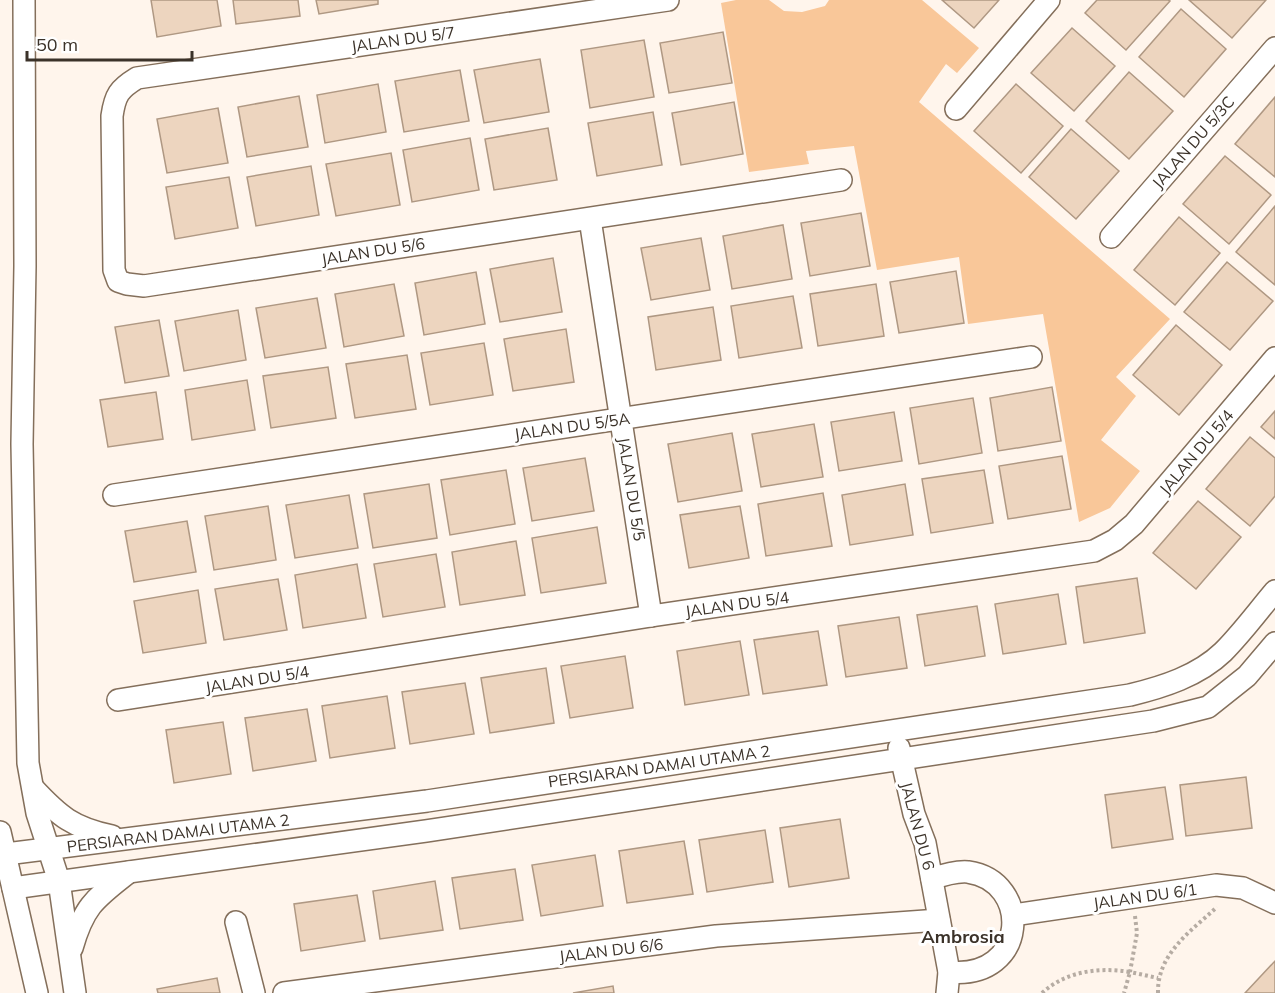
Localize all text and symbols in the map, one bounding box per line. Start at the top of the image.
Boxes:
street label: JALAN DU 5/7 [350,22,456,56]
scale bar [27,24,192,62]
text: 50 m [36,33,78,56]
street label: JALAN DU 5/3C [1147,92,1239,192]
street label: JALAN DU 5/6 [320,233,426,269]
street label: JALAN DU 5/4 [1155,405,1238,499]
street label: JALAN DU 5/5A [513,408,631,444]
street label: JALAN DU 5/5 [614,436,650,542]
street label: JALAN DU 5/4 [684,587,791,621]
street label: JALAN DU 5/4 [204,661,311,697]
street label: PERSIARAN DAMAI UTAMA 2 [547,741,771,791]
street label: JALAN DU 6 [897,780,939,872]
street label: PERSIARAN DAMAI UTAMA 2 [66,809,290,857]
street label: JALAN DU 6/1 [1092,879,1198,913]
district label: Ambrosia [921,925,1005,948]
street label: JALAN DU 6/6 [558,934,664,966]

